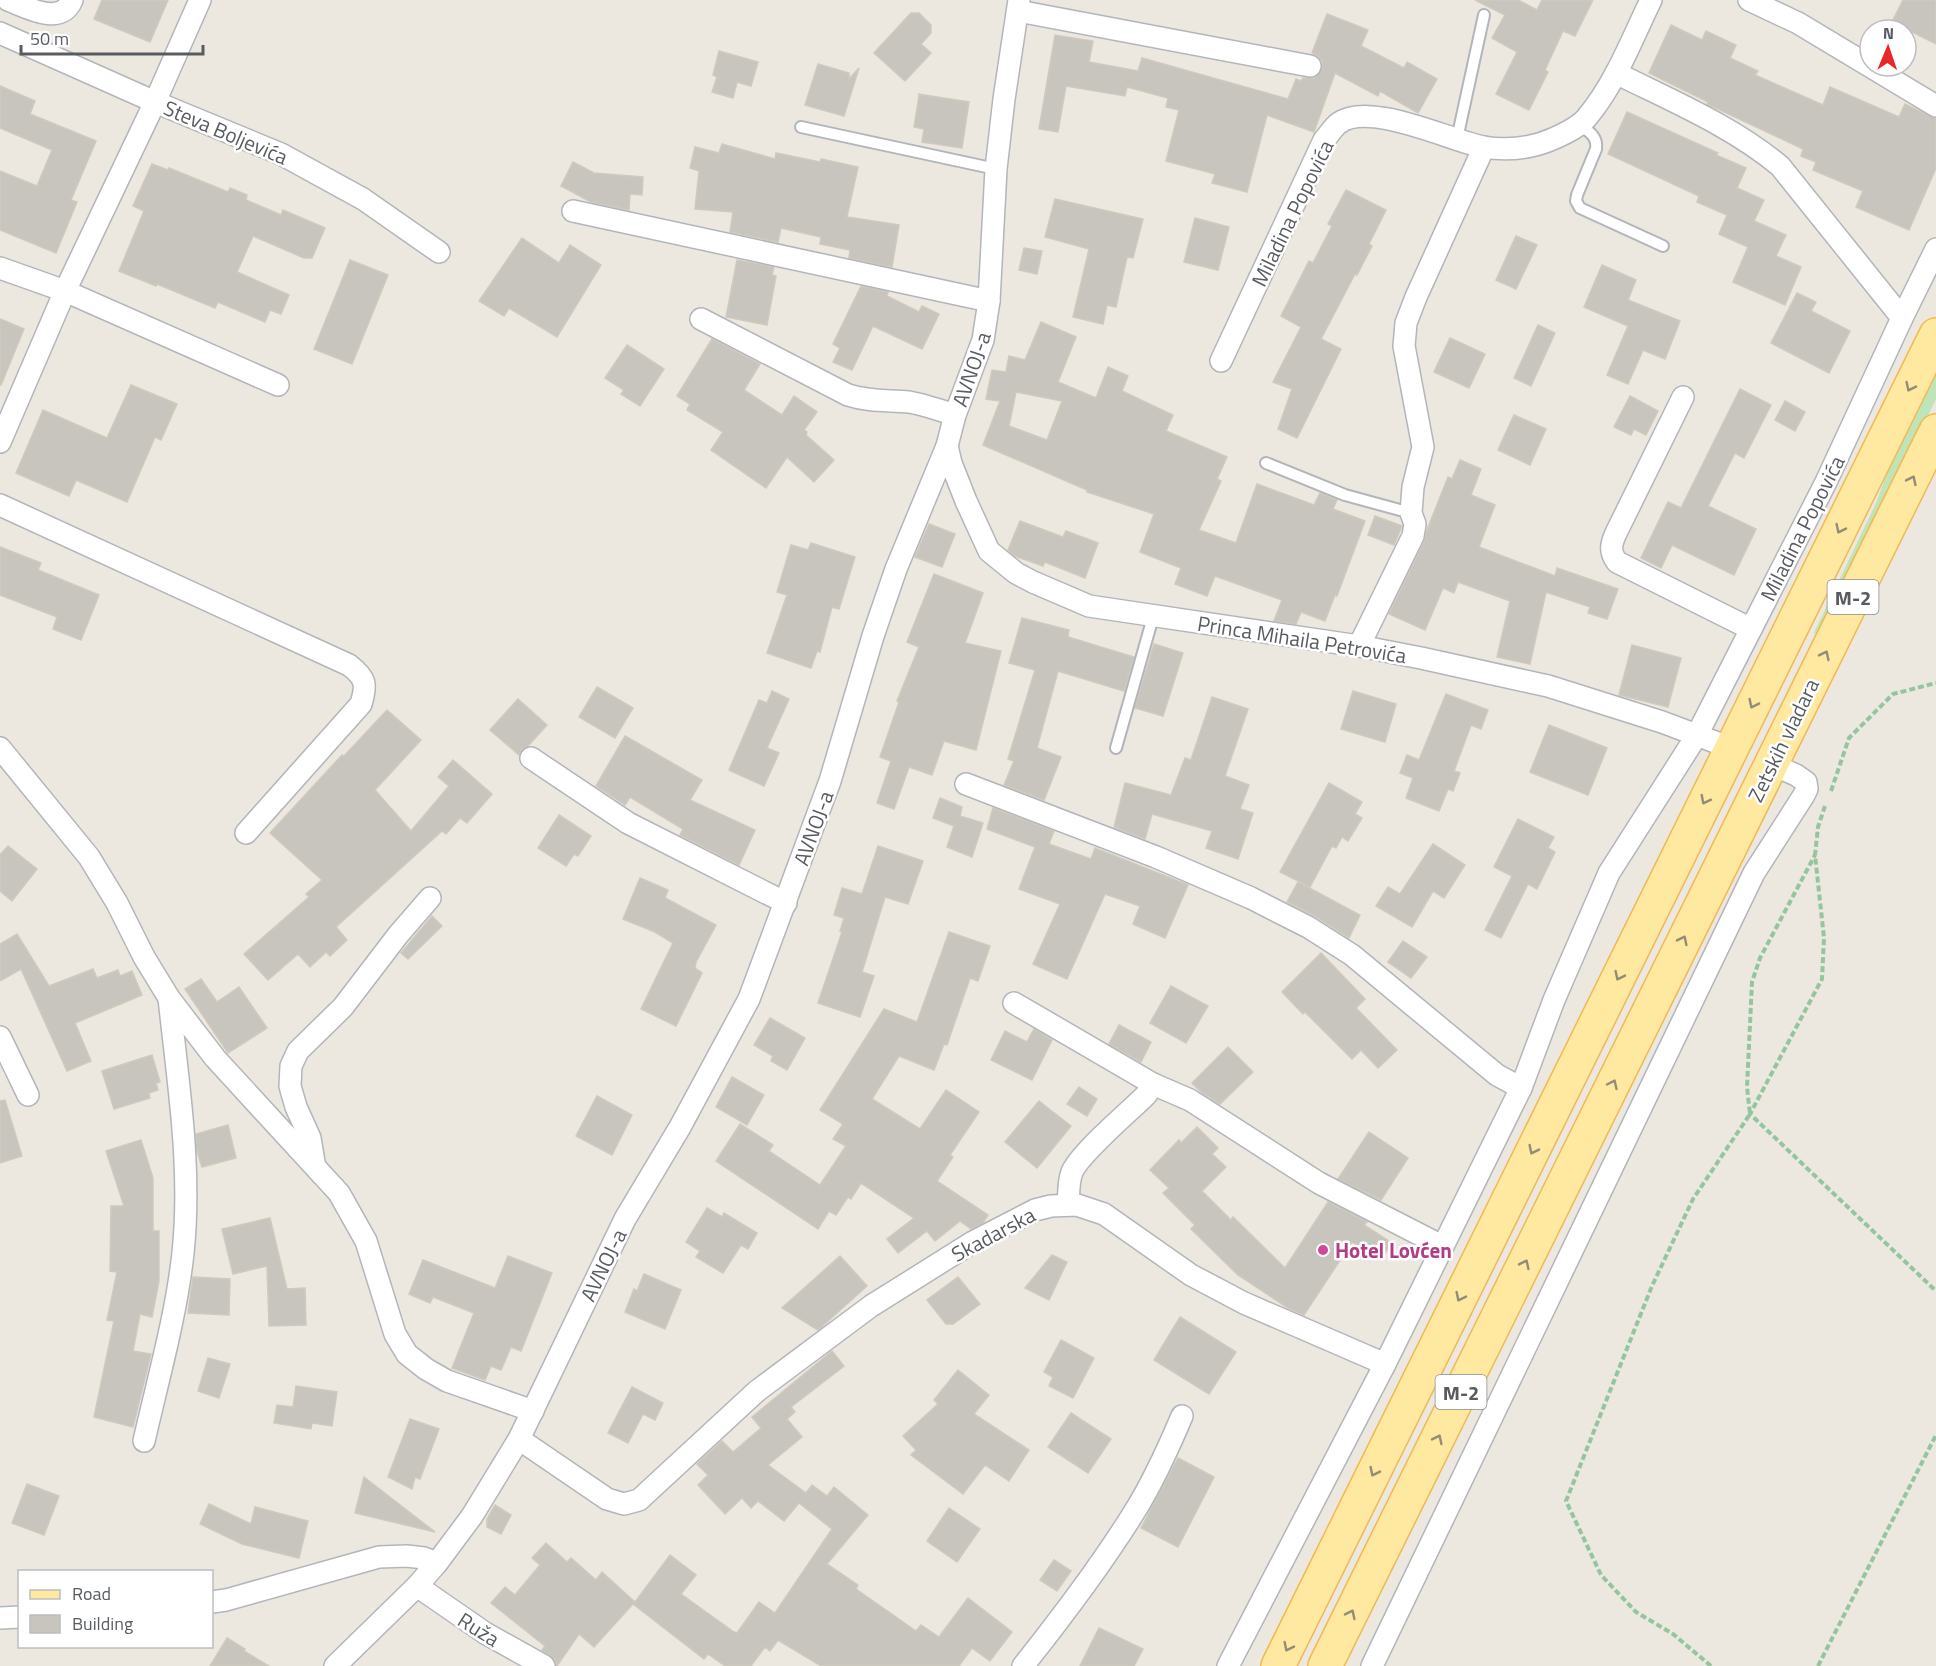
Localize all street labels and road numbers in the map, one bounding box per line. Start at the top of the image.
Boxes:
street label: Steva Boljevića [159,91,294,173]
street label: Miladina Popovića [1243,134,1342,292]
street label: AVNOJ-a [943,327,999,411]
street label: Miladina Popovića [1752,449,1853,606]
road number: M-2 [1828,580,1878,614]
street label: Princa Mihaila Petrovića [1195,607,1409,671]
street label: Zetskih vladara [1739,672,1827,807]
street label: AVNOJ-a [785,786,841,870]
street label: Skadarska [945,1198,1041,1270]
street label: AVNOJ-a [572,1223,635,1307]
road number: M-2 [1436,1375,1486,1409]
street label: Ruža [452,1604,507,1655]

